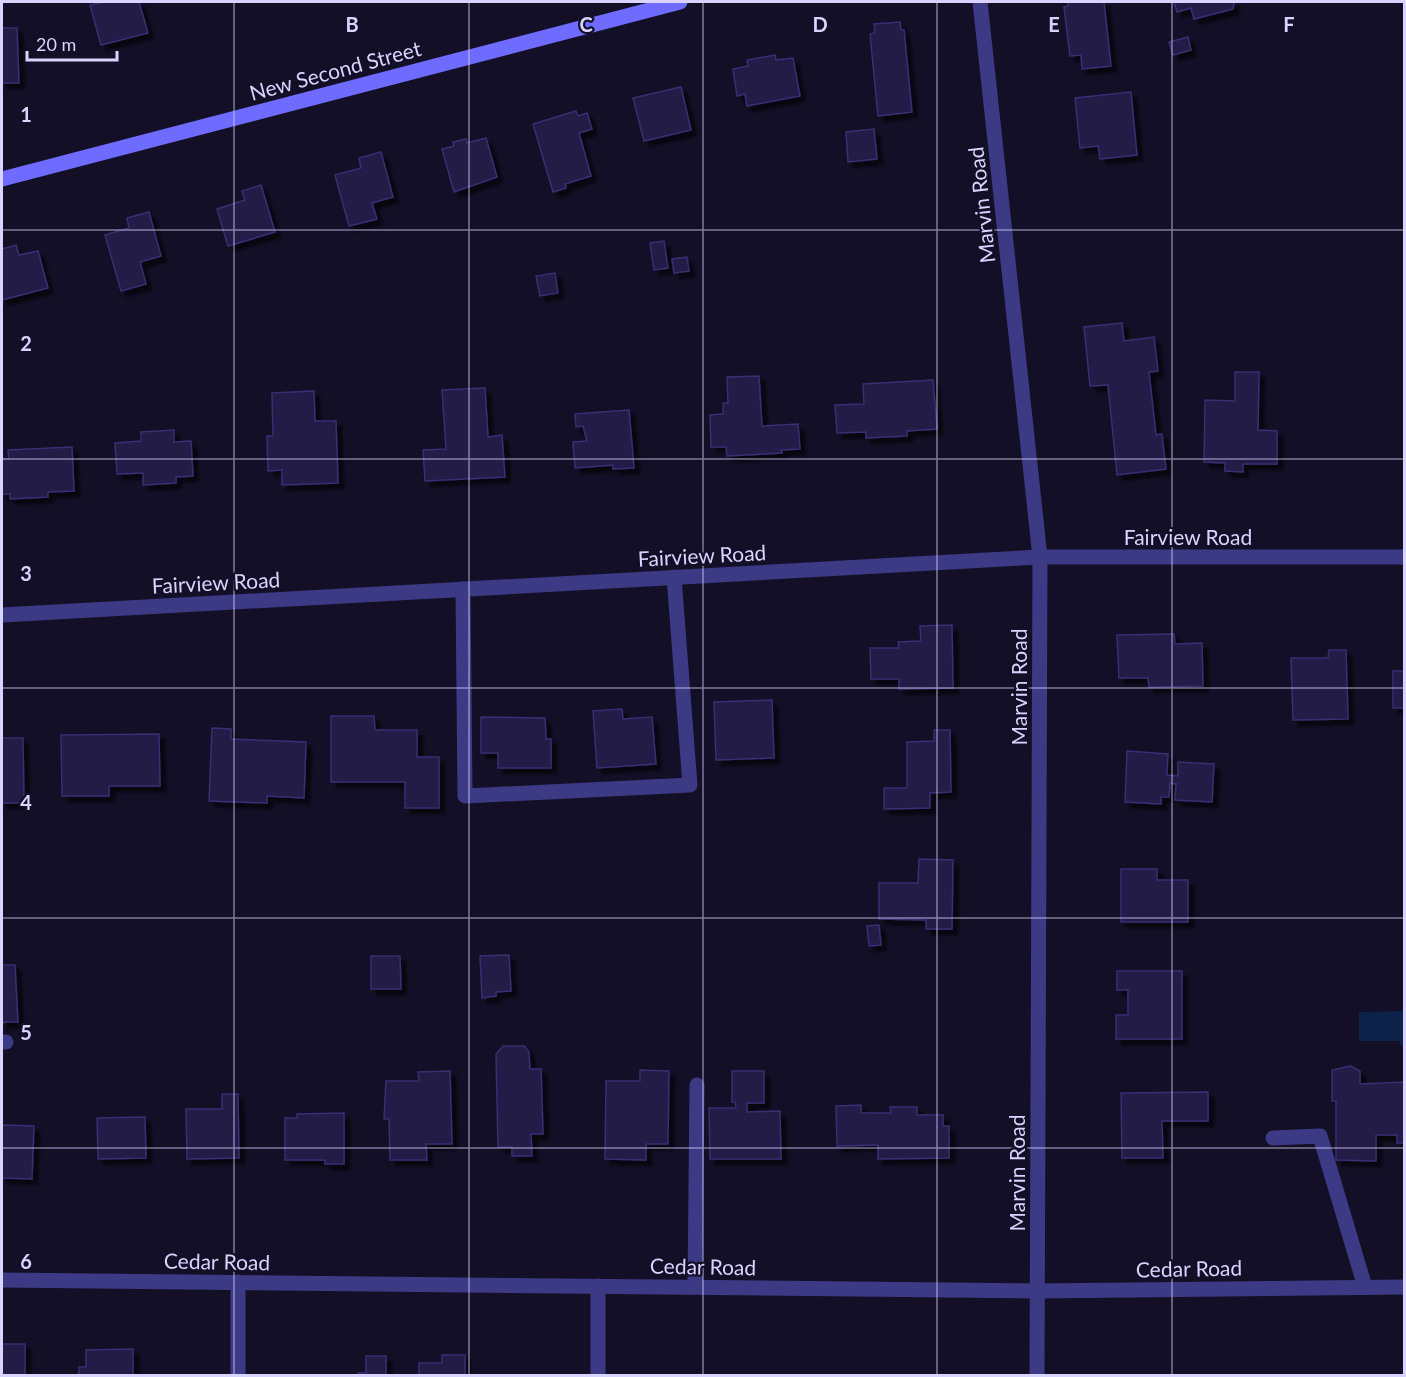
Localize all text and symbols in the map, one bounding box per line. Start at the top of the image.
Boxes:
text: B [345,12,359,36]
text: C [579,12,593,36]
text: D [812,12,828,36]
text: E [1048,12,1060,36]
text: F [1283,12,1295,36]
scale bar [27,24,117,62]
text: 20 m [36,33,76,55]
street label: New Second Street [247,35,424,105]
text: 1 [20,102,32,126]
street label: Marvin Road [962,146,1000,264]
text: 2 [20,331,32,355]
street label: Fairview Road [1124,524,1252,549]
street label: Fairview Road [637,539,767,571]
text: 3 [20,561,32,585]
street label: Fairview Road [151,566,281,598]
street label: Marvin Road [1006,629,1031,745]
text: 4 [20,790,32,814]
text: 5 [20,1020,32,1044]
street label: Marvin Road [1004,1115,1029,1231]
street label: Cedar Road [164,1248,270,1274]
text: 6 [20,1249,32,1273]
street label: Cedar Road [650,1253,756,1279]
street label: Cedar Road [1136,1255,1242,1281]

